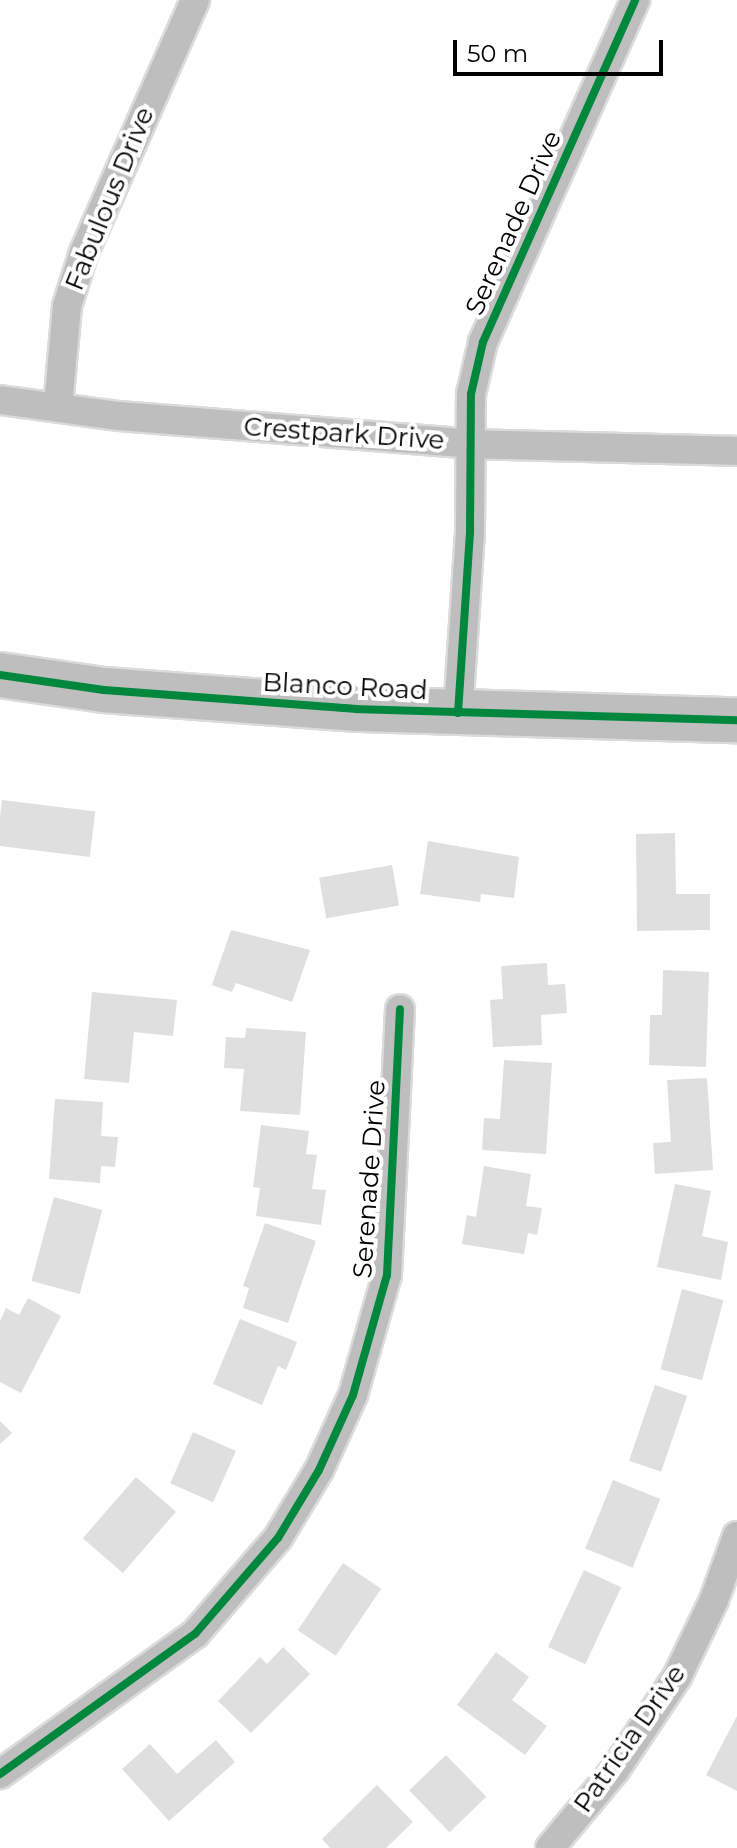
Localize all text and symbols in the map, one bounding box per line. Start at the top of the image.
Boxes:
scale bar [457,24,667,74]
text: 50 m [467,39,528,68]
street label: Fabulous Drive [59,103,161,295]
street label: Serenade Drive [459,126,569,320]
street label: Crestpark Drive [243,411,445,457]
street label: Blanco Road [262,667,428,707]
street label: Serenade Drive [348,1079,392,1279]
street label: Patricia Drive [568,1659,692,1819]

